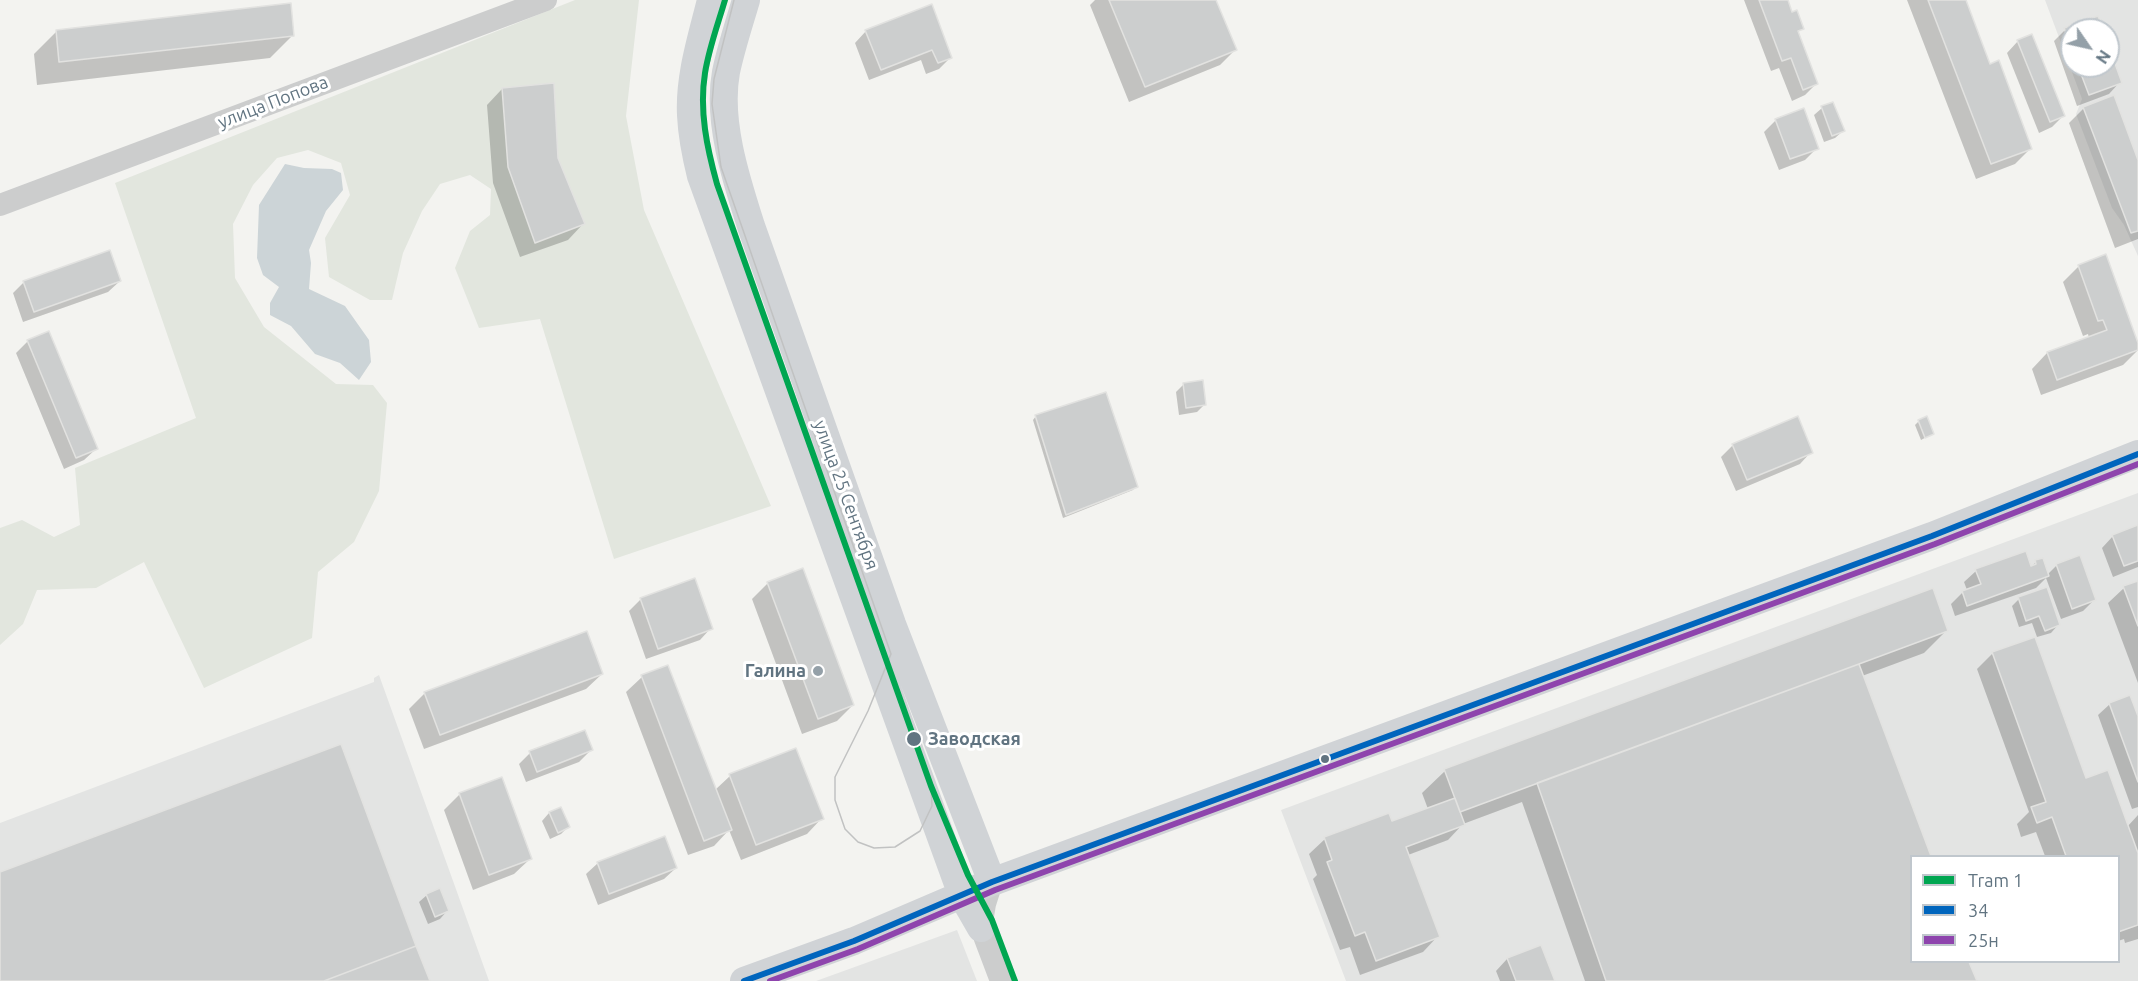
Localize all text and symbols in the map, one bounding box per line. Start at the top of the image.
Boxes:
north arrow [2060,18,2120,78]
text: N [2092,47,2114,67]
street label: улица Попова [215,71,331,133]
street label: улица 25 Сентября [809,417,883,573]
place label: Галина [745,660,806,682]
marker: Галина [811,664,825,678]
place label: Заводская [928,728,1021,750]
marker: Заводская [905,730,923,748]
unlabelled marker [1319,753,1331,765]
legend [1910,855,2120,963]
text: Tram 1 [1968,870,2023,890]
text: 34 [1968,900,1988,920]
text: 25н [1968,930,1999,950]

